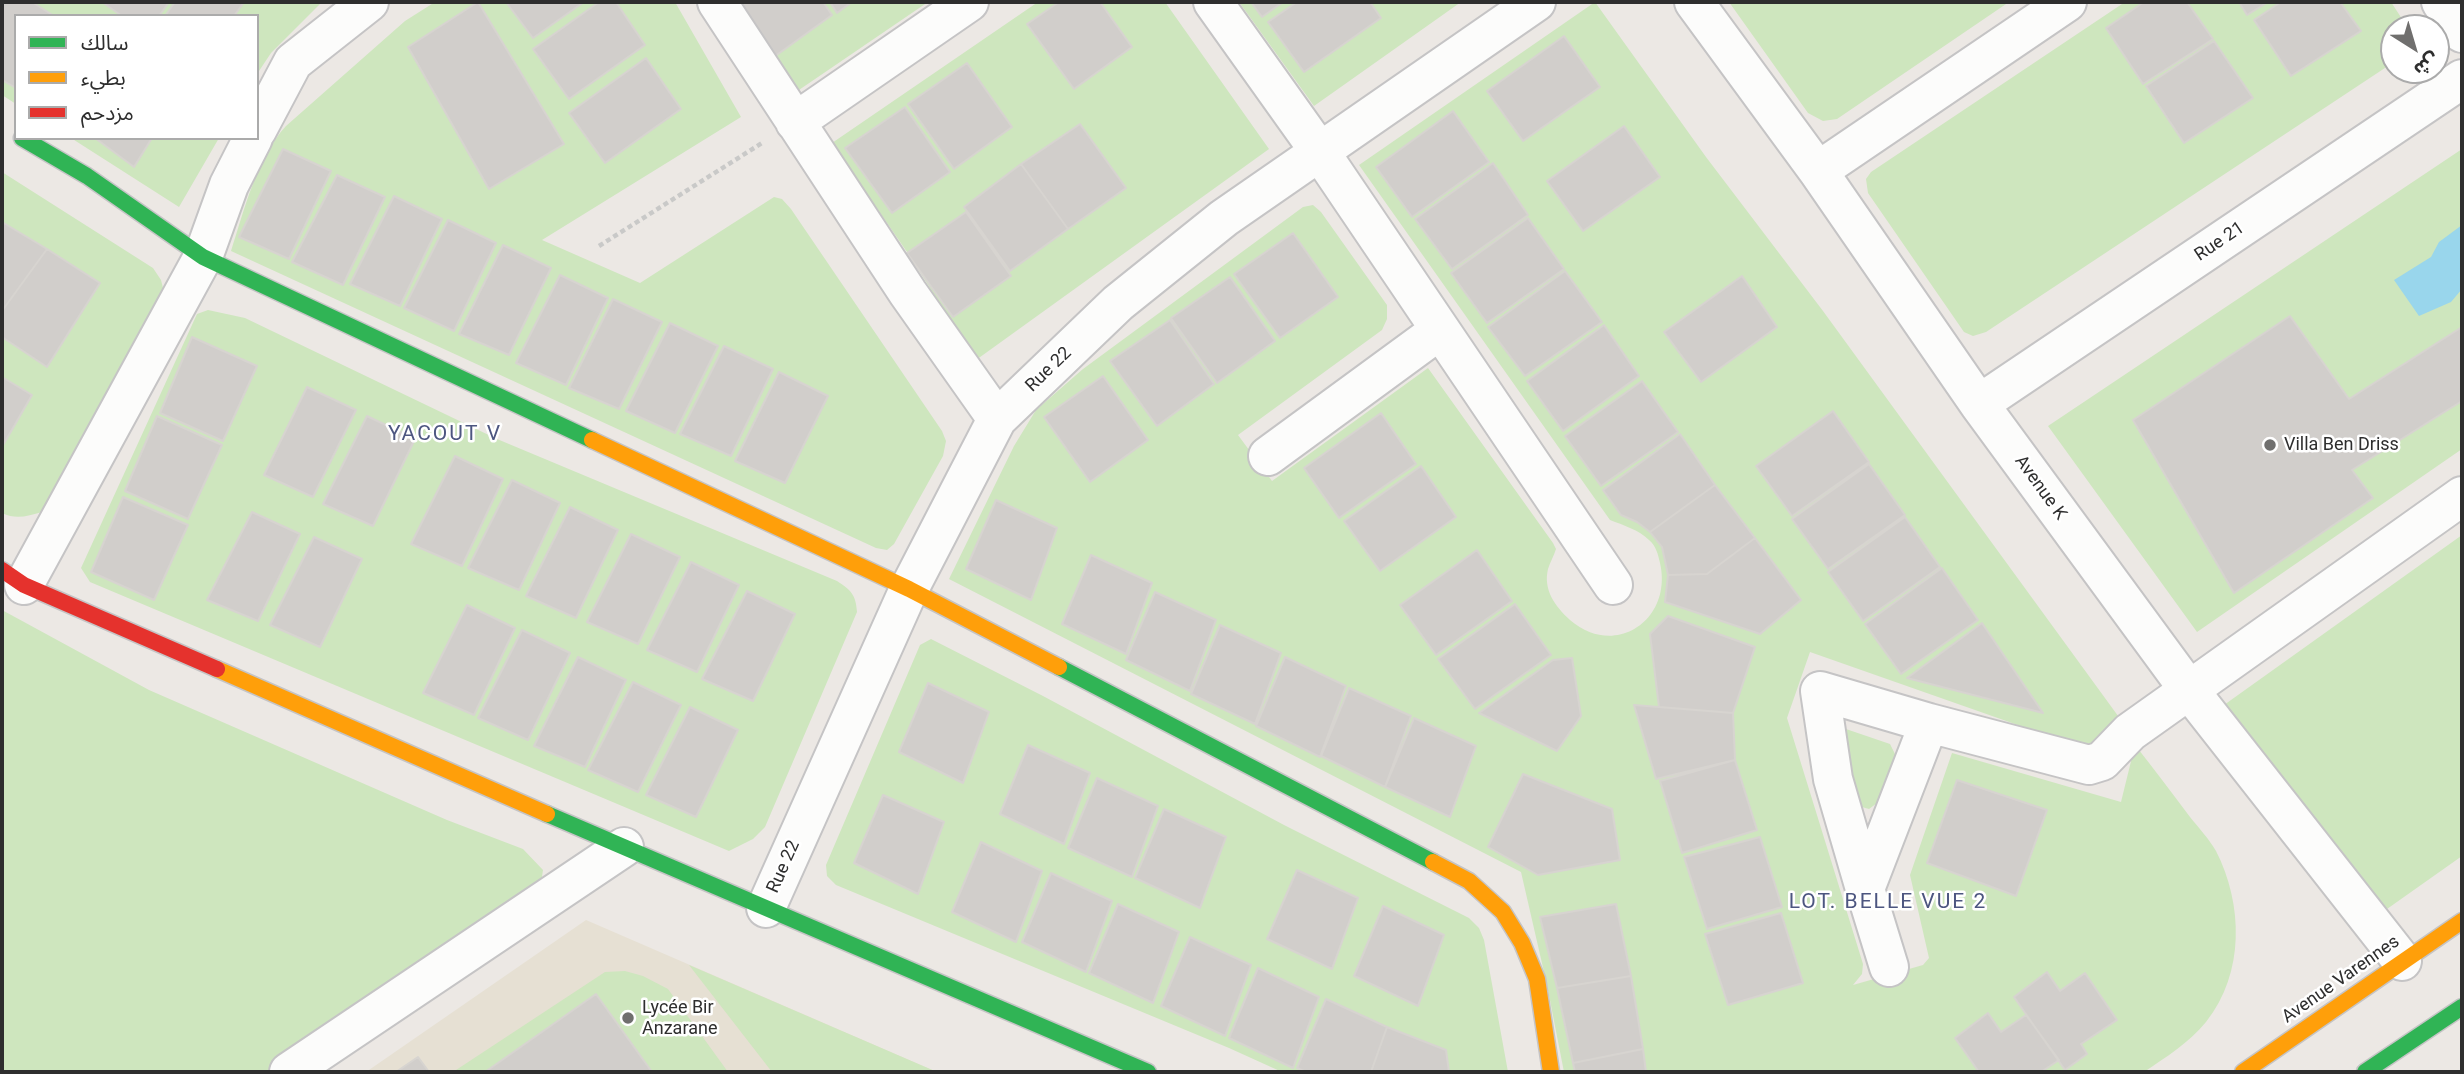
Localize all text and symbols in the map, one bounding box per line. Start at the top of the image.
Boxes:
legend [14,14,259,140]
north arrow [2380,14,2450,84]
text: سالك [81,31,128,55]
text: ش [2409,48,2444,82]
text: بطيء [81,66,126,90]
text: مزدحم [81,101,134,125]
street label: Rue 21 [2191,218,2249,266]
street label: Rue 22 [1022,343,1076,397]
district label: YACOUT V [389,422,501,448]
place label: Villa Ben Driss [2284,434,2399,456]
marker: Villa Ben Driss [2262,437,2278,453]
street label: Avenue K [2009,451,2071,525]
street label: Rue 22 [763,837,805,897]
district label: LOT. BELLE VUE 2 [1791,890,1985,916]
street label: Avenue Varennes [2278,931,2404,1029]
place label: Lycée Bir Anzarane [642,997,717,1040]
marker: Lycée Bir Anzarane [620,1010,636,1026]

